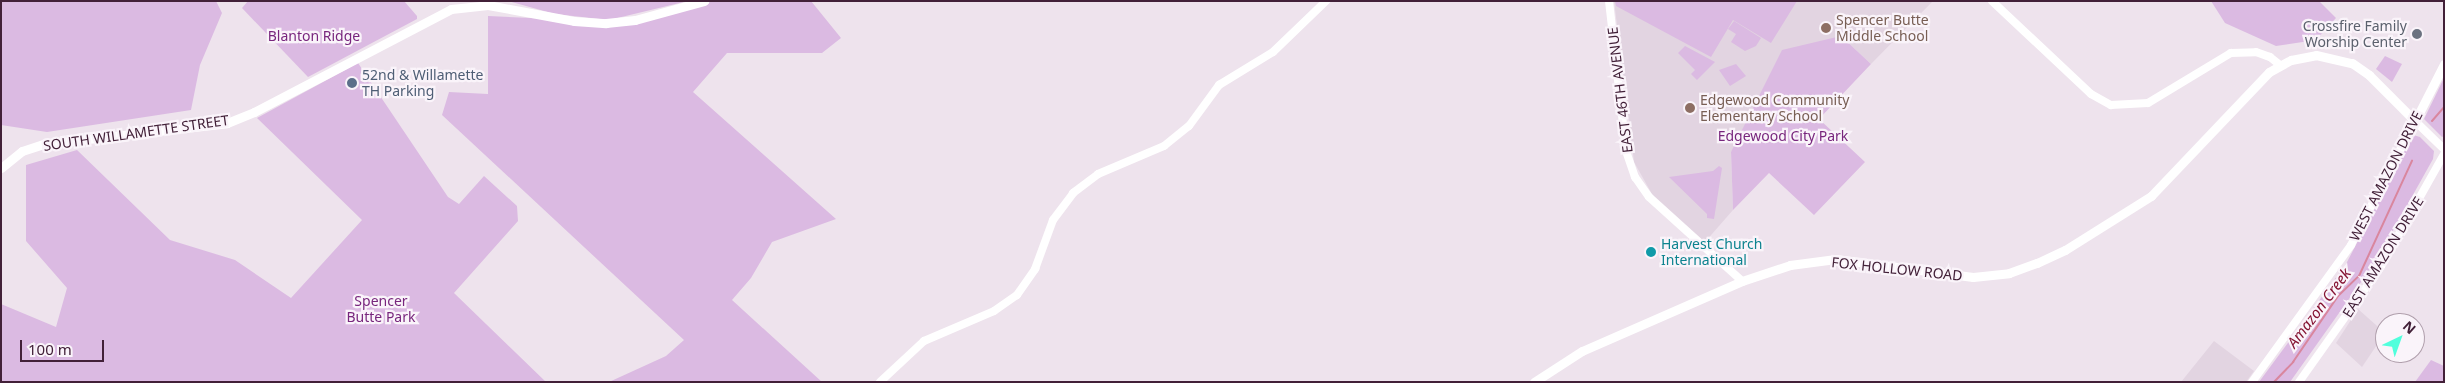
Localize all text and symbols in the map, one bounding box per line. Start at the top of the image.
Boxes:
place label: Spencer Butte Middle School [1836,12,1929,44]
place label: Crossfire Family Worship Center [2303,18,2407,50]
marker: Spencer Butte Middle School [1820,22,1832,34]
street label: EAST 46TH AVENUE [1604,26,1636,154]
park label: Blanton Ridge [268,28,360,44]
marker: Crossfire Family Worship Center [2411,28,2423,40]
place label: 52nd & Willamette TH Parking [362,67,484,100]
marker: 52nd & Willamette TH Parking [346,77,358,89]
place label: Edgewood Community Elementary School [1700,92,1849,124]
marker: Edgewood Community Elementary School [1684,102,1696,114]
street label: WEST AMAZON DRIVE [2346,108,2426,244]
street label: SOUTH WILLAMETTE STREET [42,112,230,154]
park label: Edgewood City Park [1718,128,1848,144]
street label: EAST AMAZON DRIVE [2339,193,2427,321]
place label: Harvest Church International [1661,236,1762,268]
marker: Harvest Church International [1645,246,1657,258]
street label: FOX HOLLOW ROAD [1831,254,1963,284]
water label: Amazon Creek [2283,265,2355,351]
park label: Spencer Butte Park [347,293,415,326]
north arrow [2375,313,2425,363]
text: N [2399,316,2420,338]
scale bar [22,330,106,362]
text: 100 m [28,339,72,359]

